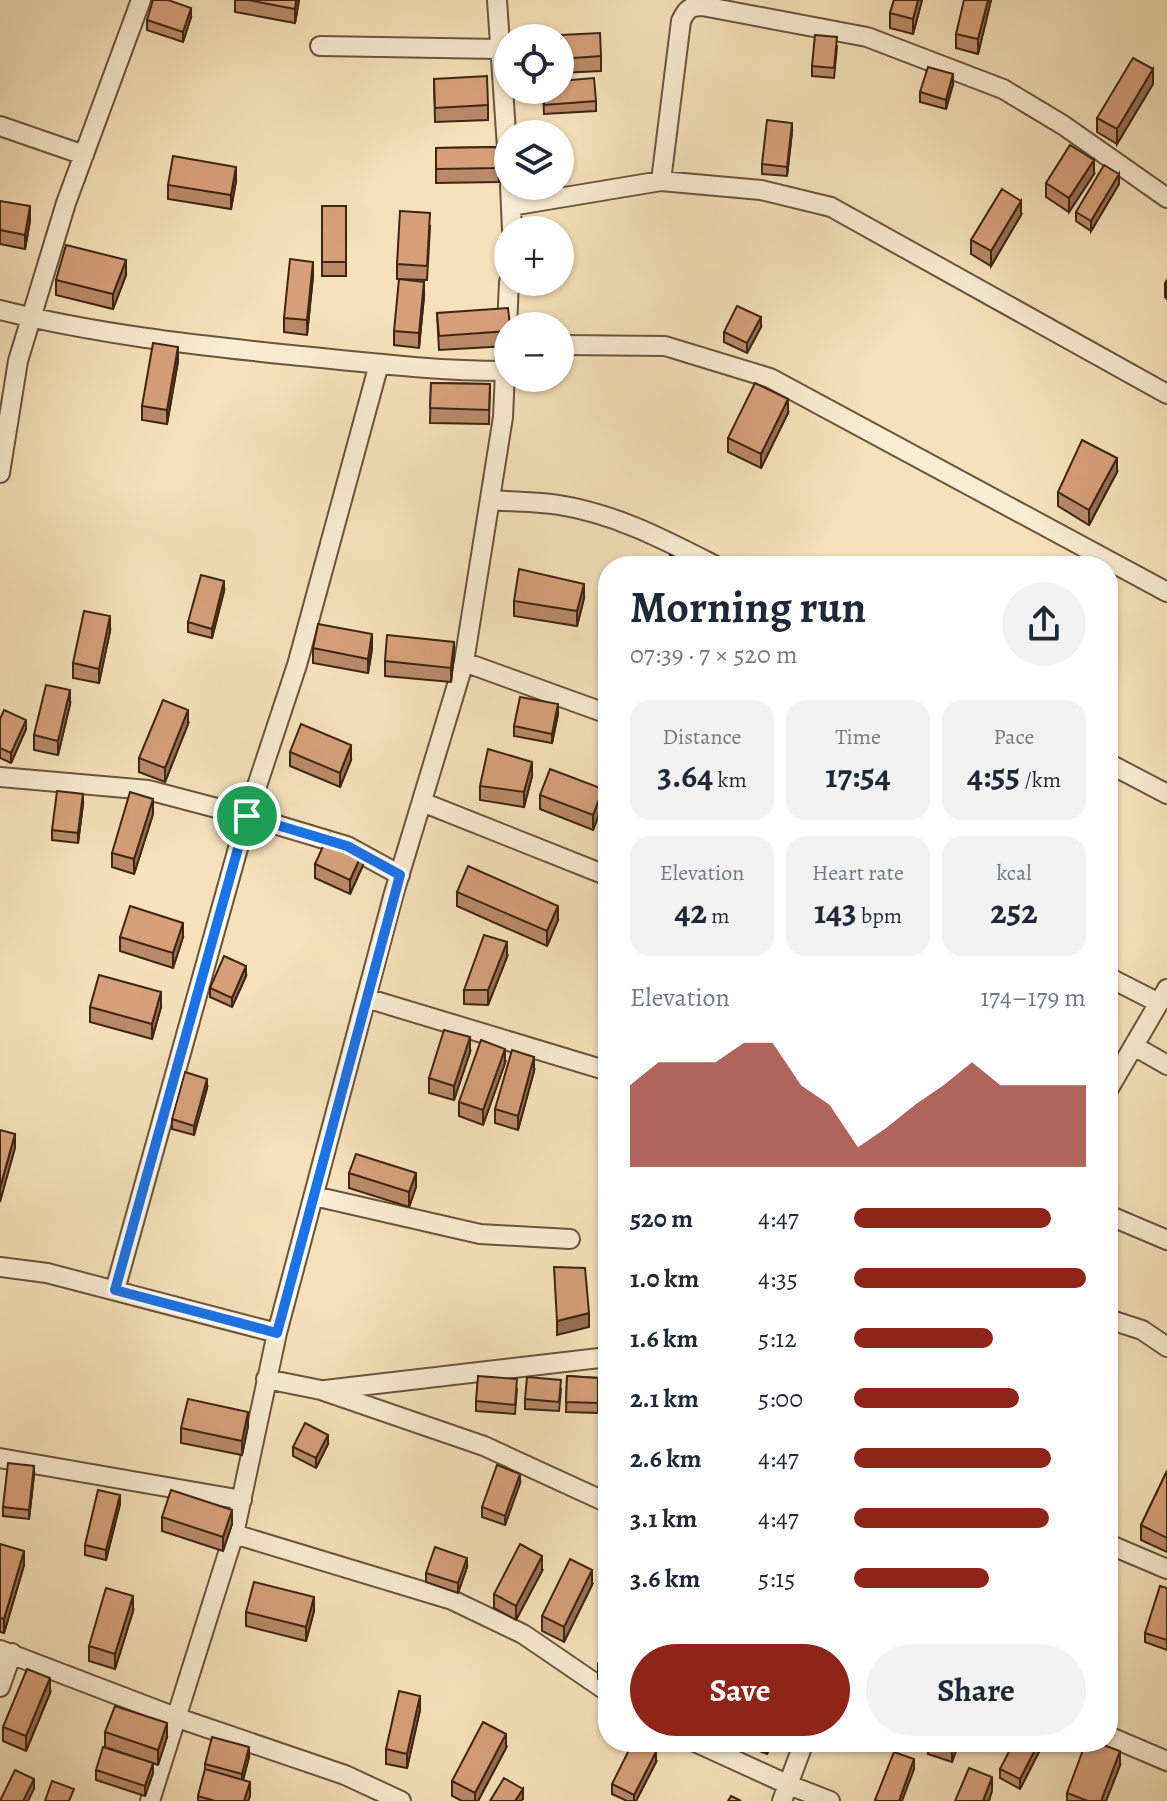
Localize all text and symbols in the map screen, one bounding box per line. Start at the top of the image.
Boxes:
map controls [494,24,574,392]
button: locate [494,24,574,104]
button: layers [494,120,574,200]
button: + [494,216,574,296]
button: − [494,312,574,392]
text: Morning run [630,577,866,637]
button: share [1002,582,1086,666]
text: 07:39 · 7 × 520 m [630,637,798,672]
text: Distance [663,722,741,752]
text: Time [835,722,881,752]
text: Pace [994,722,1034,752]
text: 3.64 [657,752,713,799]
text: 17:54 [825,752,891,799]
text: 4:55 [967,752,1020,799]
text: km [713,765,747,795]
text: /km [1020,765,1061,795]
pin [213,782,281,850]
icon: arrive [225,794,269,838]
text: Elevation [660,858,744,888]
text: Heart rate [812,858,904,888]
text: kcal [996,858,1032,888]
text: 42 [674,888,707,935]
text: 143 [814,888,857,935]
text: 252 [990,888,1038,935]
text: m [707,901,730,931]
text: bpm [857,901,902,931]
text: Elevation [630,980,730,1015]
text: 174–179 m [980,980,1086,1015]
text: 520 m [630,1201,693,1236]
text: 4:47 [758,1201,799,1236]
text: 1.0 km [630,1261,699,1296]
text: 4:35 [758,1261,798,1296]
text: 1.6 km [630,1321,698,1356]
text: 5:12 [758,1321,797,1356]
text: 2.1 km [630,1381,699,1416]
text: 5:00 [758,1381,803,1416]
text: 2.6 km [630,1441,702,1476]
text: 4:47 [758,1441,799,1476]
text: 3.1 km [630,1501,697,1536]
text: 4:47 [758,1501,799,1536]
text: 3.6 km [630,1561,700,1596]
text: 5:15 [758,1561,795,1596]
button: Save [630,1644,850,1736]
button: Share [866,1644,1086,1736]

